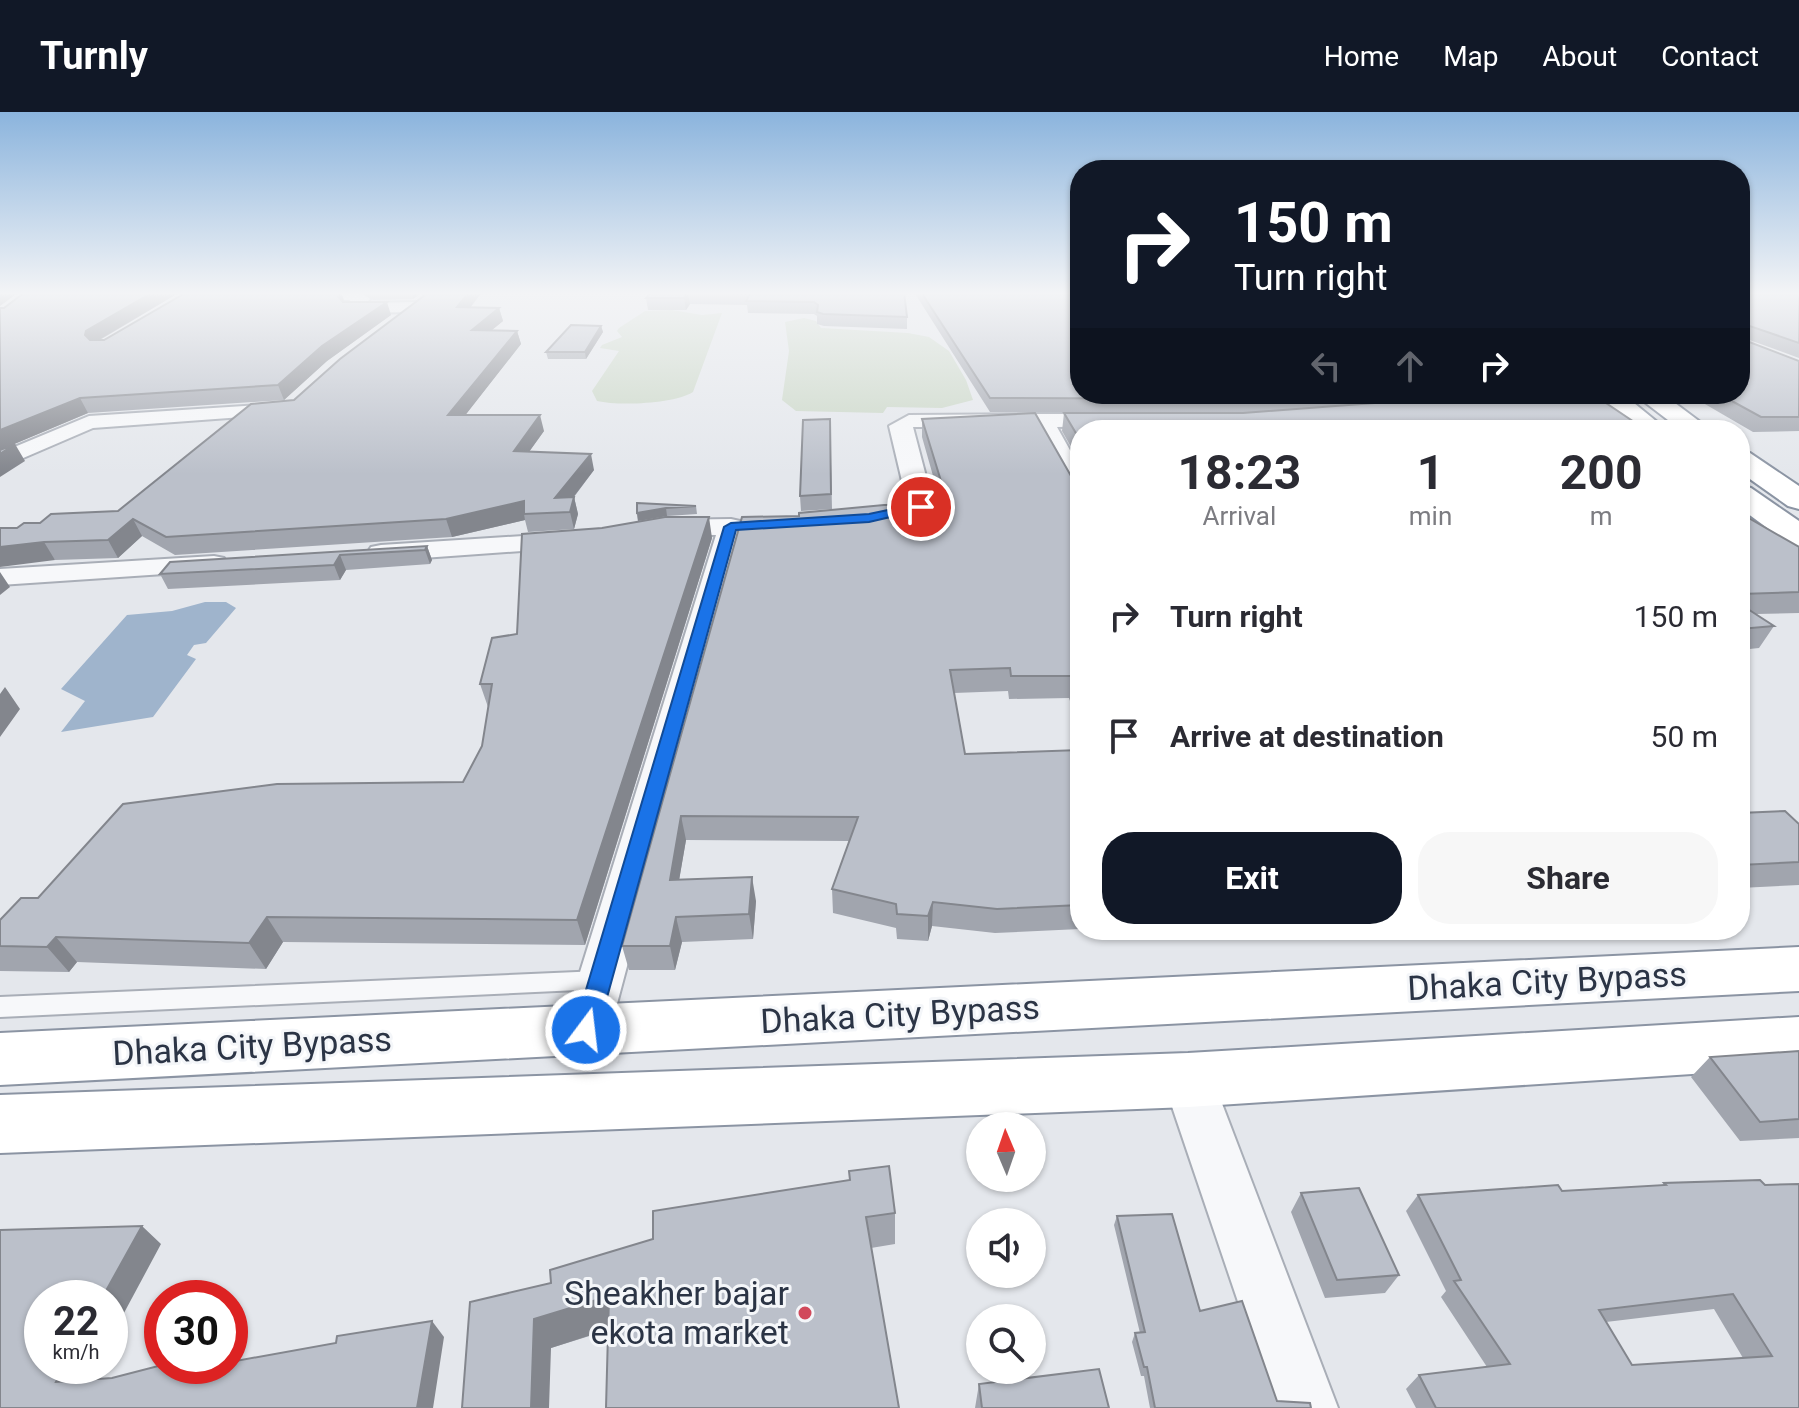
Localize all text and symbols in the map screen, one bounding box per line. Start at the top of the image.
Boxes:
text: Turnly [40,34,148,78]
text: Home [1324,40,1399,73]
text: Map [1443,40,1499,73]
text: About [1543,40,1617,73]
text: Contact [1661,40,1759,73]
text: 150 m [1234,190,1393,256]
icon: right [1102,192,1206,296]
text: Turn right [1234,257,1387,299]
icon: left [1304,344,1348,388]
icon: ahead [1388,344,1432,388]
icon: right [1472,344,1516,388]
text: 18:23 [1178,444,1301,501]
text: 1 [1417,444,1444,501]
text: 200 [1560,444,1642,501]
pin [887,473,955,541]
icon: arrive [899,485,943,529]
text: Arrival [1203,501,1276,531]
text: min [1409,501,1452,531]
text: m [1590,501,1613,531]
icon: right [1102,594,1146,638]
text: Turn right [1170,599,1303,634]
text: 150 m [1634,599,1718,634]
icon: arrive [1102,714,1146,758]
text: Arrive at destination [1170,719,1444,754]
text: 50 m [1651,719,1718,754]
button: Exit [1102,832,1402,924]
button: Share [1418,832,1718,924]
street label: Dhaka City Bypass [1406,954,1688,1008]
street label: Dhaka City Bypass [759,987,1041,1041]
position arrow [544,988,628,1072]
street label: Dhaka City Bypass [111,1019,393,1073]
north arrow [966,1112,1046,1192]
map controls [966,1112,1046,1384]
button: sound [966,1208,1046,1288]
place label: Sheakher bajar ekota market [564,1273,789,1352]
speed limit sign: 30 [144,1280,248,1384]
text: 22 [53,1298,99,1345]
marker: Sheakher bajar ekota market [796,1304,814,1322]
button: search [966,1304,1046,1384]
text: km/h [53,1340,99,1364]

